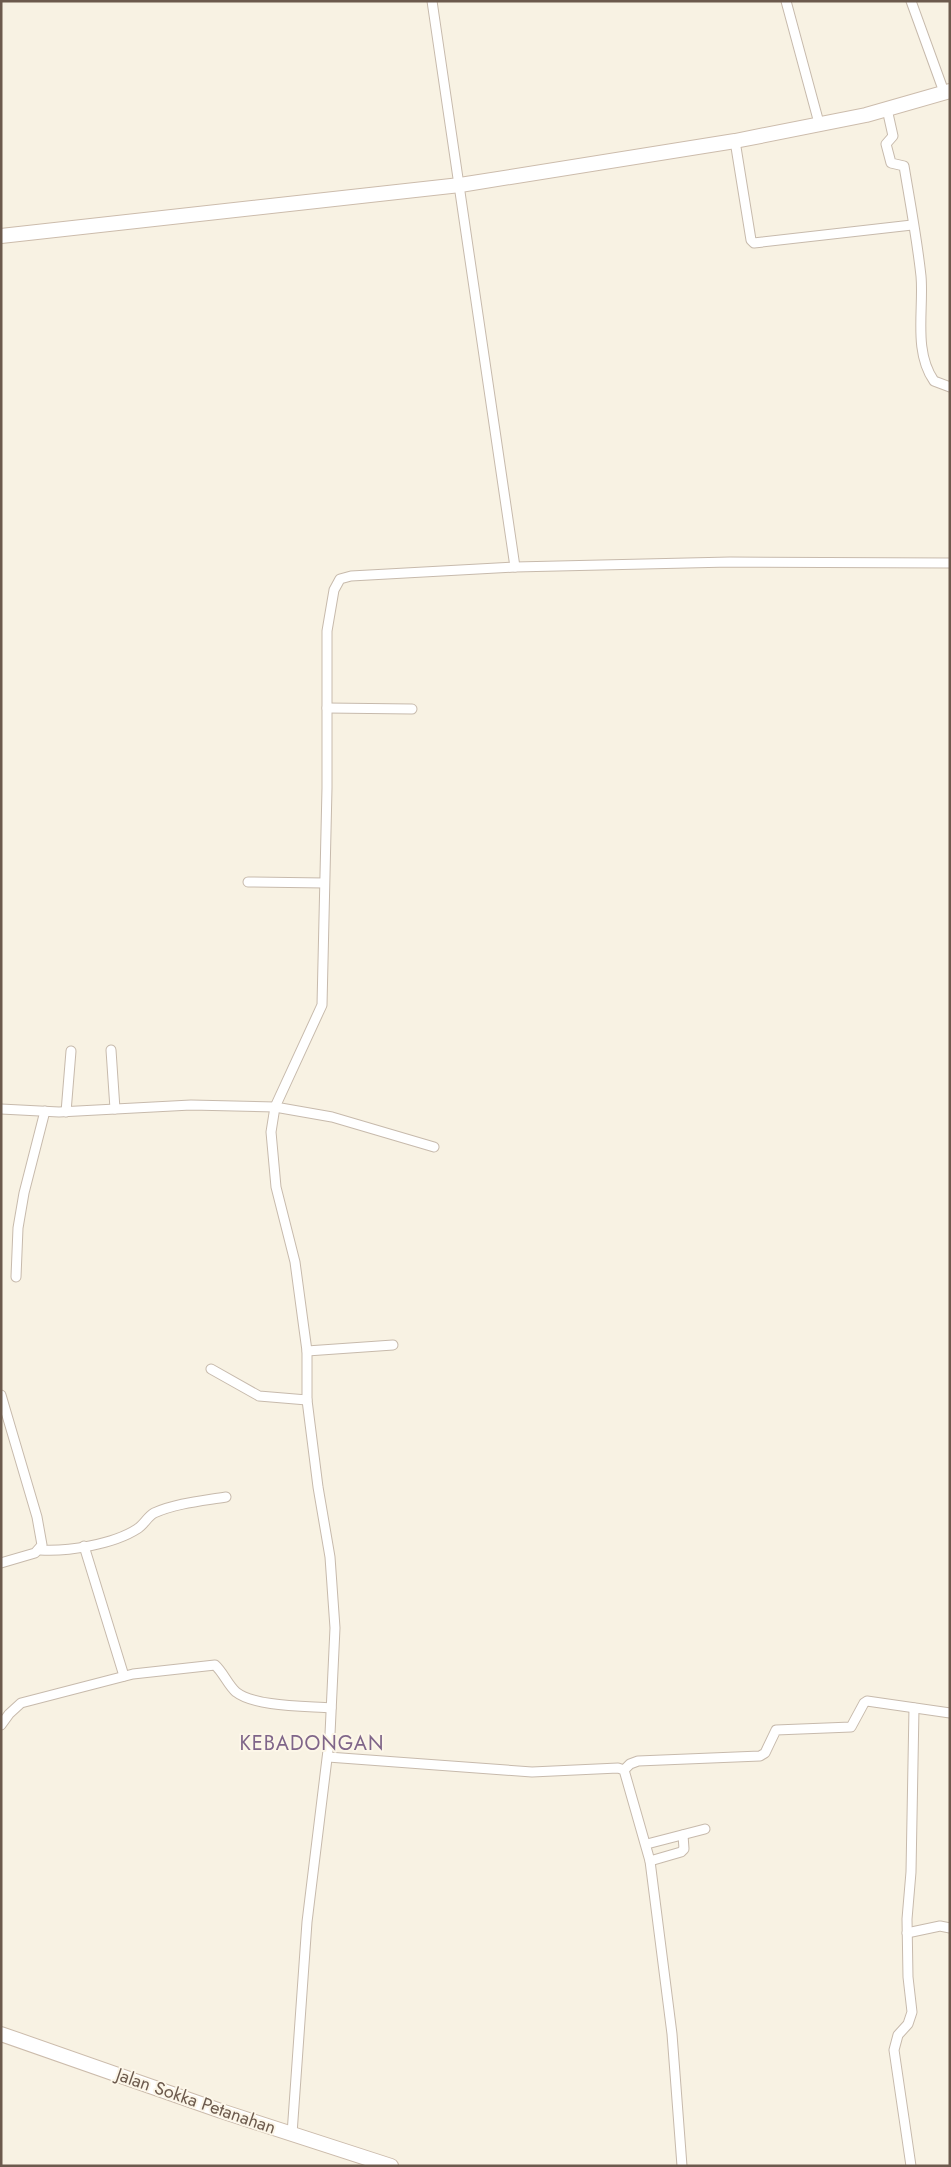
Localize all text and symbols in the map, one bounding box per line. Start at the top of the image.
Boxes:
district label: KEBADONGAN [240,1729,384,1758]
street label: Jalan Sokka Petanahan [111,2061,279,2141]

